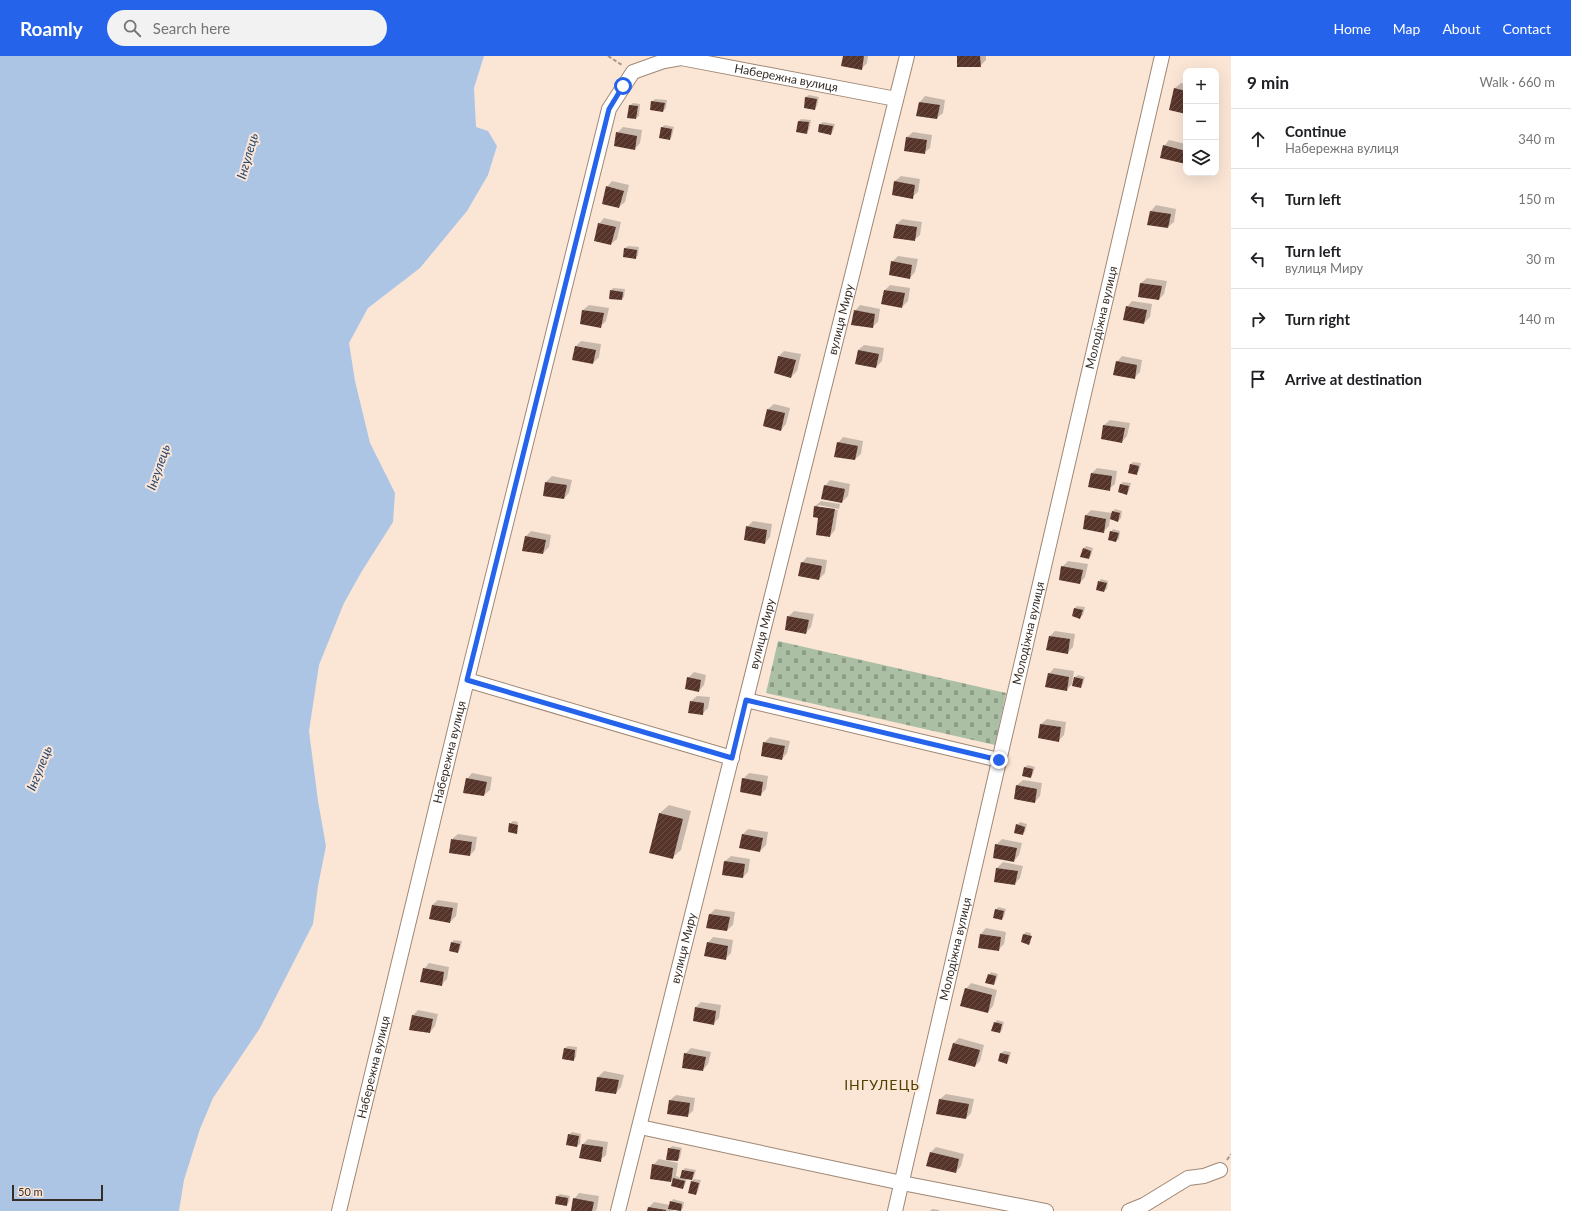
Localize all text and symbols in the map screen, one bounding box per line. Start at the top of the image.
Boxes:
search box [107,10,387,46]
text: Roamly [20,17,83,40]
icon: search [121,17,143,39]
text: Search here [153,19,230,37]
text: Home [1333,20,1371,37]
text: Map [1393,20,1420,37]
text: About [1442,20,1480,37]
text: Contact [1502,20,1551,37]
street label: Набережна вулиця [733,60,839,95]
map controls [1183,68,1219,176]
button: + [1183,68,1219,104]
text: 9 min [1247,72,1289,93]
text: Walk · 660 m [1479,74,1555,90]
route start [614,77,632,95]
button: − [1183,104,1219,140]
text: Continue [1285,122,1346,140]
icon: ahead [1247,128,1269,150]
water label: Інгулець [233,131,261,181]
text: 340 m [1518,131,1555,147]
button: layers [1183,140,1219,176]
text: Набережна вулиця [1285,140,1399,156]
icon: left [1247,188,1269,210]
text: Turn left [1285,190,1341,208]
text: 150 m [1518,191,1555,207]
text: Turn left [1285,242,1341,260]
icon: left [1247,248,1269,270]
text: 30 m [1526,251,1555,267]
text: вулиця Миру [1285,260,1363,276]
street label: Молодіжна вулиця [1082,264,1120,370]
street label: вулиця Миру [825,282,857,356]
icon: right [1247,308,1269,330]
text: Turn right [1285,310,1350,328]
text: 140 m [1518,311,1555,327]
icon: arrive [1247,368,1269,390]
text: Arrive at destination [1285,370,1422,388]
water label: Інгулець [143,442,173,492]
street label: Молодіжна вулиця [1009,580,1047,686]
street label: вулиця Миру [746,596,778,671]
street label: Набережна вулиця [430,699,469,805]
water label: Інгулець [23,743,55,793]
route end [990,751,1008,769]
street label: Молодіжна вулиця [936,896,974,1002]
street label: вулиця Миру [667,910,700,985]
street label: Набережна вулиця [354,1014,393,1120]
district label: ІНГУЛЕЦЬ [844,1076,920,1093]
scale bar [12,1183,103,1202]
text: 50 m [18,1185,43,1198]

